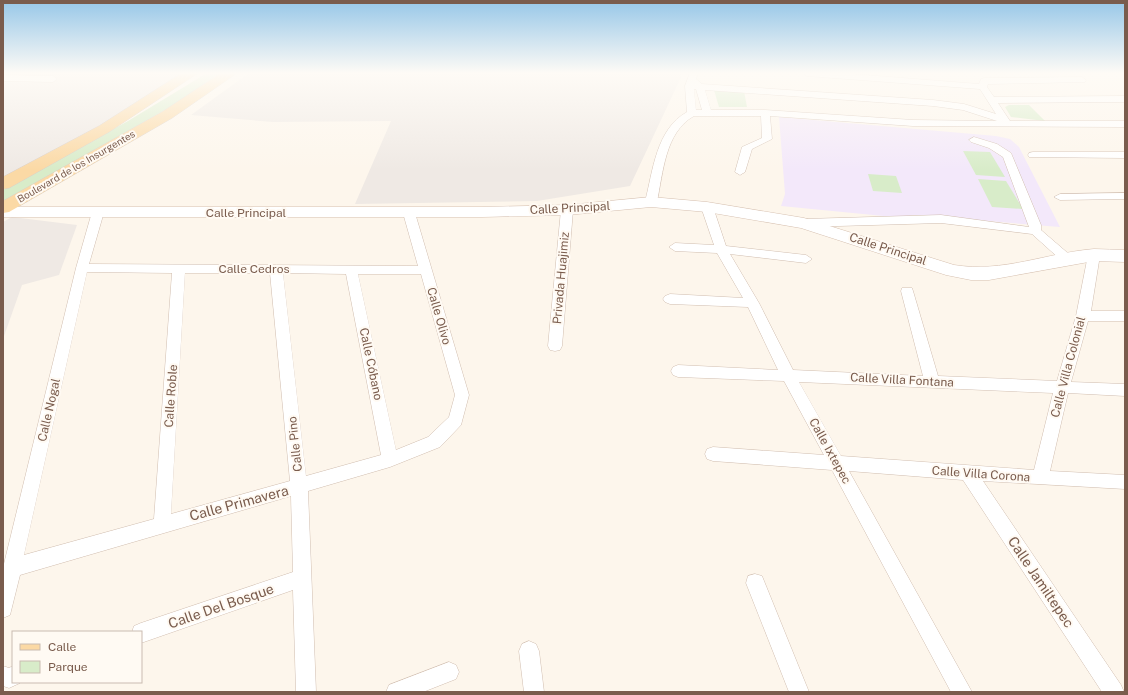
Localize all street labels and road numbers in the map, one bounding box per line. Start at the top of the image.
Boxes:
street label: Boulevard de los Insurgentes [15,127,137,205]
street label: Calle Principal [529,199,611,217]
street label: Calle Principal [206,206,287,220]
street label: Calle Principal [848,230,929,268]
street label: Privada Huajimiz [550,231,572,325]
street label: Calle Cedros [219,262,289,276]
street label: Calle Olivo [424,286,454,347]
street label: Calle Villa Colonial [1048,315,1088,419]
street label: Calle Cóbano [356,326,386,402]
street label: Calle Roble [162,364,180,428]
street label: Calle Villa Fontana [850,370,954,390]
street label: Calle Nogal [35,377,63,443]
street label: Calle Pino [285,415,305,472]
street label: Calle Ixtepec [806,416,854,486]
street label: Calle Villa Corona [931,464,1031,484]
street label: Calle Primavera [188,482,290,524]
street label: Calle Jamiltepec [1005,534,1077,630]
street label: Calle Del Bosque [166,580,276,632]

